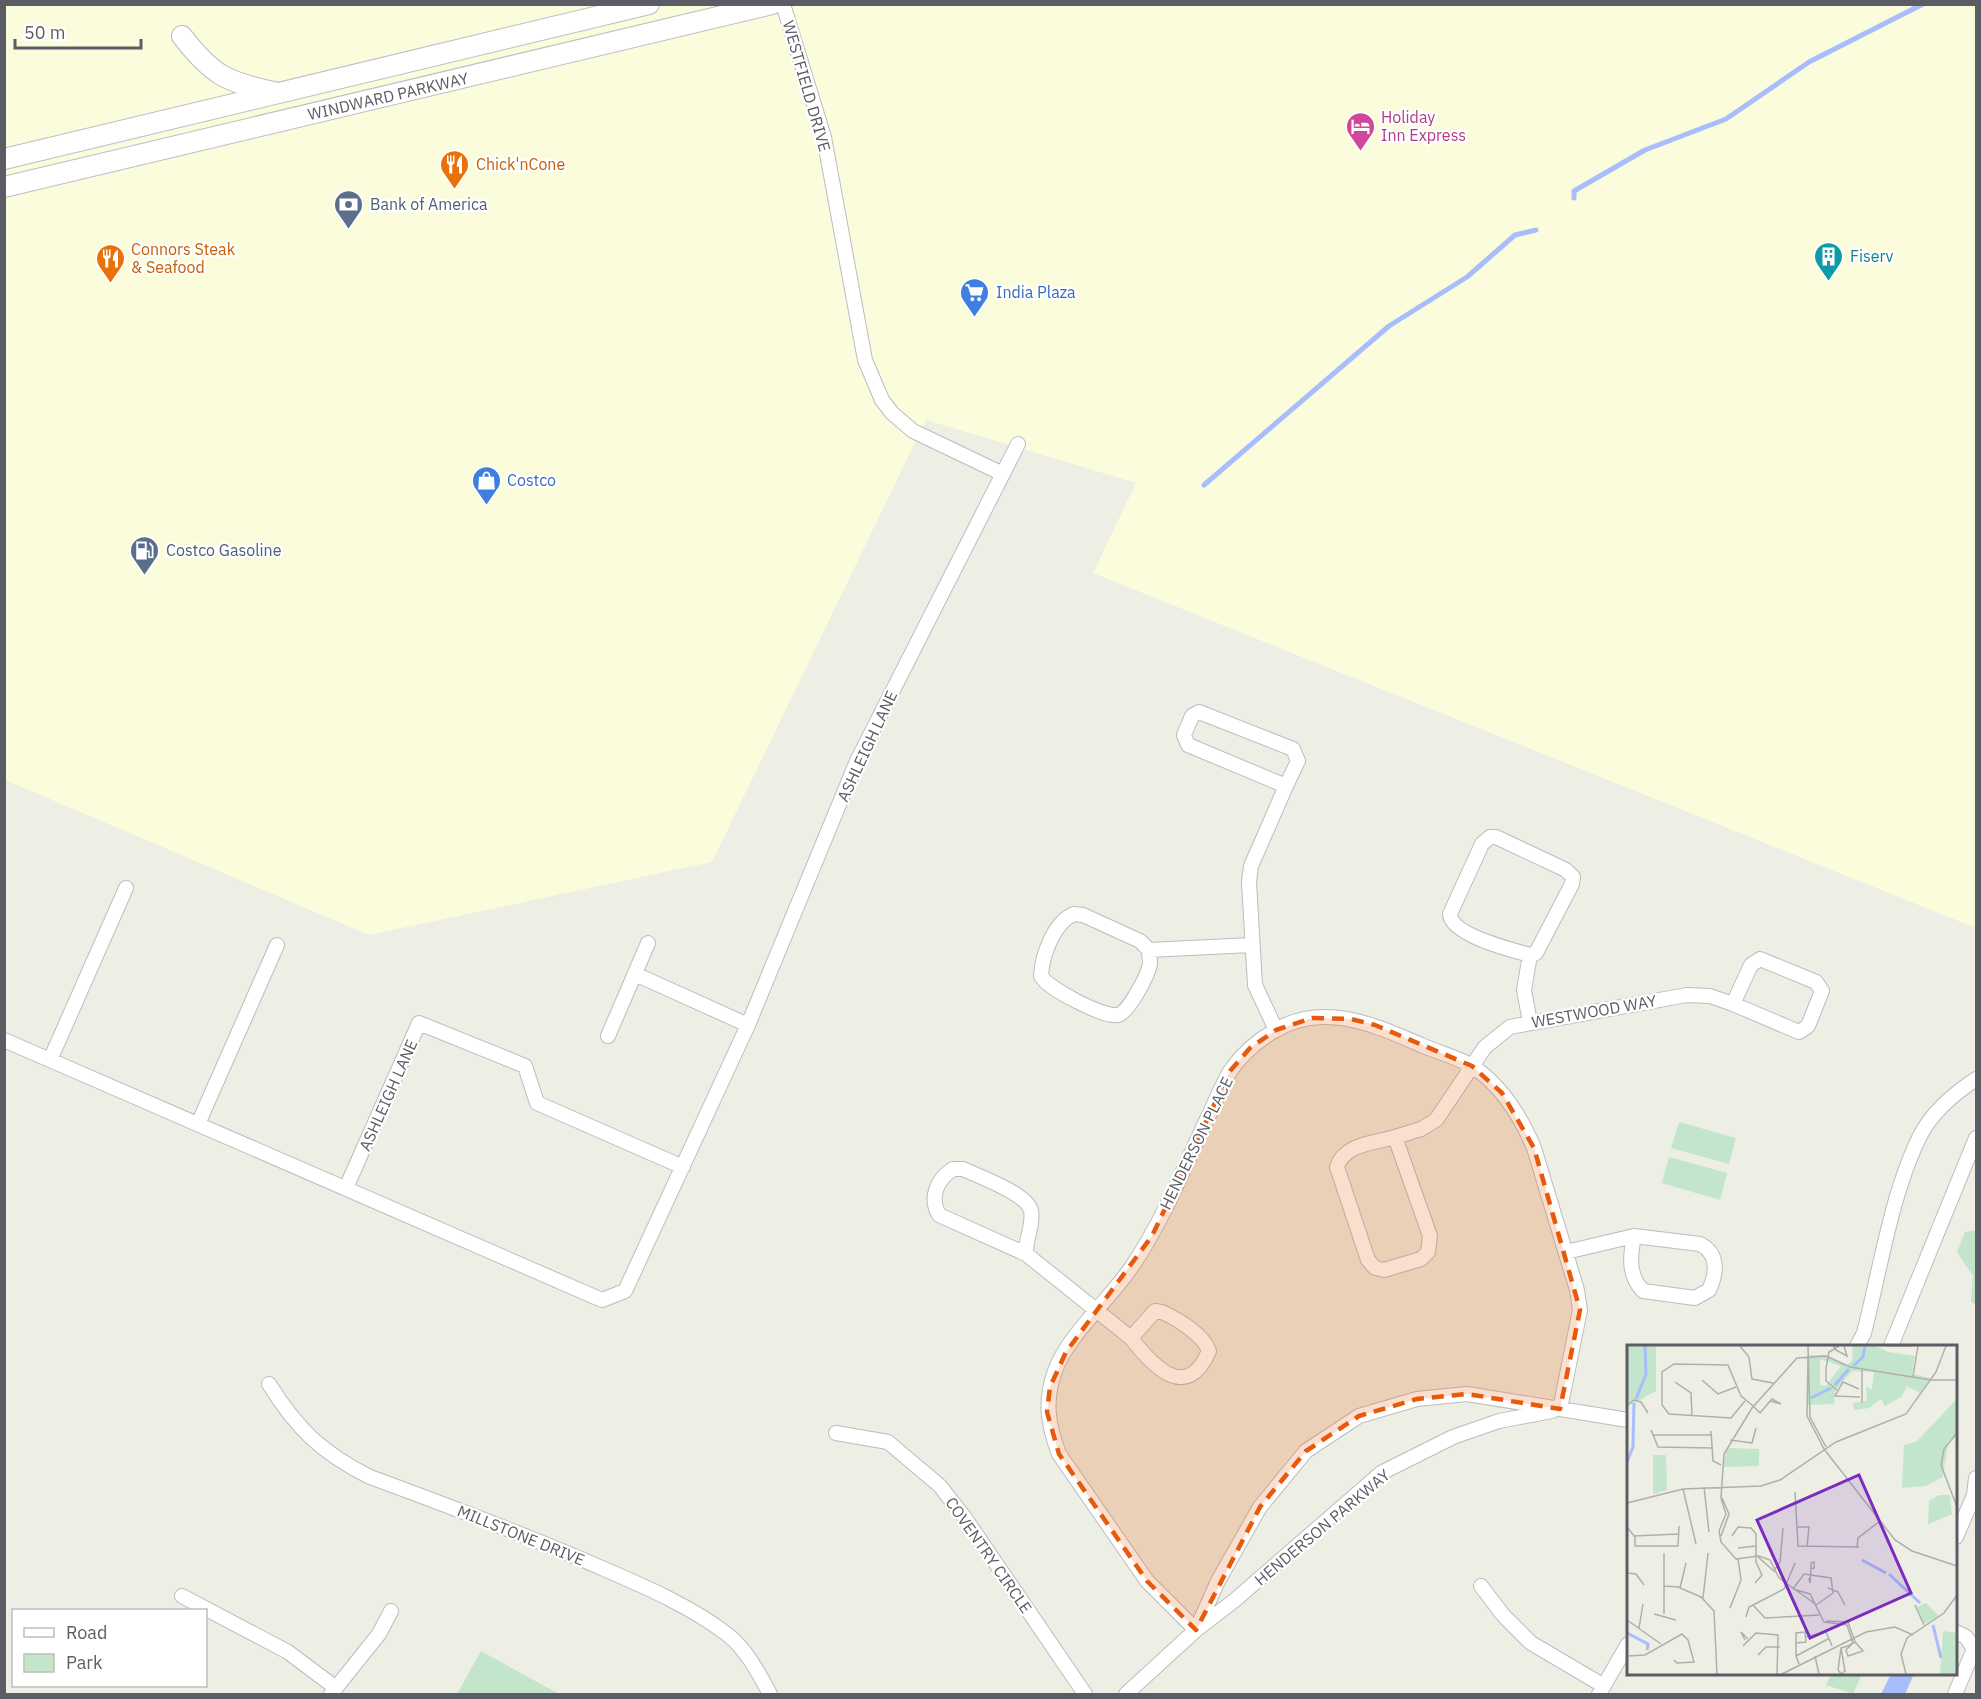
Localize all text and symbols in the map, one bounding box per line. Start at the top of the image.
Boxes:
scale bar [15,12,141,50]
street label: WESTFIELD DRIVE [779,18,835,154]
text: 50 m [24,21,66,44]
street label: WINDWARD PARKWAY [306,68,471,124]
place label: Holiday Inn Express [1381,107,1466,145]
hotel icon: Holiday Inn Express [1344,110,1376,152]
restaurant icon: Chick'nCone [439,148,471,190]
place label: Chick'nCone [476,154,565,174]
bank icon: Bank of America [333,188,365,230]
place label: Bank of America [370,194,488,214]
place label: Connors Steak & Seafood [131,239,236,277]
building icon: Fiserv [1813,240,1845,282]
restaurant icon: Connors Steak & Seafood [94,242,126,284]
place label: Fiserv [1850,246,1894,266]
supermarket icon: India Plaza [959,276,991,318]
place label: India Plaza [996,282,1076,302]
shop icon: Costco [470,464,502,506]
place label: Costco [507,470,556,490]
fuel station icon: Costco Gasoline [129,534,161,576]
place label: Costco Gasoline [166,540,282,560]
street label: ASHLEIGH LANE [833,687,901,805]
street label: WESTWOOD WAY [1530,990,1659,1032]
street label: ASHLEIGH LANE [354,1036,422,1154]
street label: HENDERSON PLACE [1155,1073,1237,1213]
inset map [1627,1345,1957,1675]
street label: HENDERSON PARKWAY [1250,1464,1394,1589]
street label: COVENTRY CIRCLE [942,1493,1036,1617]
street label: MILLSTONE DRIVE [454,1500,588,1570]
legend [12,1609,207,1687]
text: Road [66,1621,107,1644]
text: Park [66,1651,103,1674]

